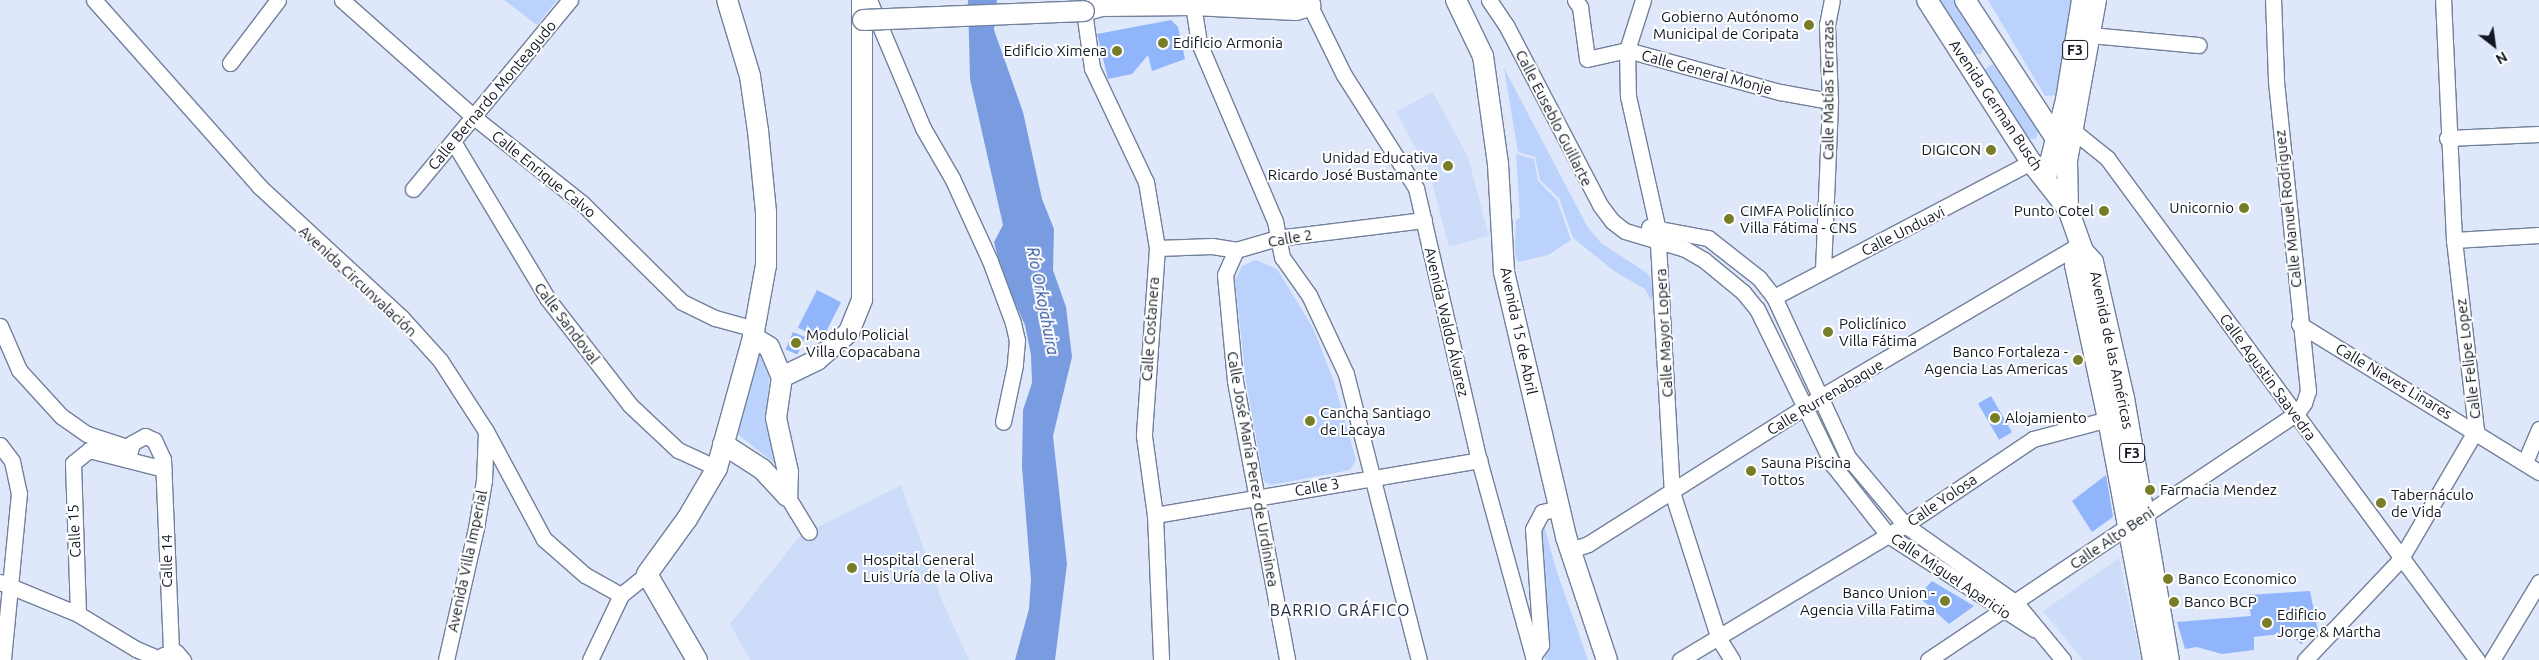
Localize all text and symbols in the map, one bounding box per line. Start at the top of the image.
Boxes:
place label: Gobierno Autónomo Municipal de Coripata [1653,7,1799,42]
street label: Calle Bernardo Monteagudo [424,16,560,174]
marker: Gobierno Autónomo Municipal de Coripata [1803,19,1815,31]
street label: Calle Matías Terrazas [1819,20,1837,160]
north arrow [2469,20,2519,70]
place label: Edificio Armonia [1173,34,1283,52]
street label: Avenida German Busch [1945,36,2047,174]
marker: Edificio Armonia [1157,37,1169,49]
road number: F3 [2061,38,2089,62]
place label: Edificio Ximena [1004,42,1107,60]
marker: Edificio Ximena [1111,45,1123,57]
street label: Calle General Monje [1640,46,1774,98]
street label: Calle Euseblo Guillarte [1512,47,1596,189]
text: N [2493,48,2510,68]
street label: Calle Enrique Calvo [488,126,600,222]
street label: Calle Manuel Rodriguez [2271,129,2305,289]
place label: DIGICON [1921,141,1981,159]
marker: DIGICON [1985,144,1997,156]
place label: Unidad Educativa Ricardo José Bustamante [1268,148,1438,183]
marker: Unidad Educativa Ricardo José Bustamante [1442,160,1454,172]
place label: Unicornio [2169,199,2234,217]
place label: CIMFA Policlínico Villa Fátima - CNS [1740,201,1857,236]
street label: Calle Unduavi [1858,202,1948,260]
place label: Punto Cotel [2014,202,2094,220]
marker: Unicornio [2238,202,2250,214]
marker: Punto Cotel [2098,205,2110,217]
marker: CIMFA Policlínico Villa Fátima - CNS [1722,212,1736,226]
street label: Avenida Circunvalación [295,222,421,340]
street label: Calle 2 [1266,225,1314,251]
water label: Río Orkojahuira [1023,245,1063,357]
street label: Avenida Waldo Álvarez [1421,245,1473,399]
street label: Avenida 15 de Abril [1497,266,1541,396]
street label: Calle Mayor Lopera [1652,268,1676,398]
street label: Avenida de las Américas [2086,269,2138,431]
street label: Calle Costanera [1137,276,1163,382]
street label: Calle Sandoval [531,279,603,367]
street label: Calle Felipe Lopez [2452,298,2484,420]
street label: Calle Agustin Saavedra [2216,310,2320,444]
place label: Policlínico Villa Fátima [1839,314,1917,349]
place label: Modulo Policial Villa Copacabana [806,325,921,360]
marker: Policlínico Villa Fátima [1821,325,1835,339]
marker: Modulo Policial Villa Copacabana [790,337,802,349]
street label: Calle Nieves Linares [2333,339,2455,423]
place label: Banco Fortaleza - Agencia Las Americas [1924,342,2068,377]
street label: Calle José María Perez de Urdininea [1223,350,1283,588]
marker: Banco Fortaleza - Agencia Las Americas [2072,354,2084,366]
street label: Calle Rurrenabaque [1764,355,1886,439]
place label: Cancha Santiago de Lacaya [1320,403,1431,438]
place label: Alojamiento [2005,409,2087,427]
marker: Alojamiento [1989,412,2001,424]
marker: Cancha Santiago de Lacaya [1304,415,1316,427]
road number: F3 [2118,442,2146,464]
place label: Sauna Piscina Tottos [1761,453,1851,488]
marker: Sauna Piscina Tottos [1745,465,1757,477]
street label: Calle Yolosa [1904,470,1980,530]
street label: Calle 3 [1293,474,1341,500]
place label: Farmacia Mendez [2160,481,2277,499]
marker: Farmacia Mendez [2144,484,2156,496]
place label: Tabernáculo de Vida [2391,485,2474,520]
street label: Avenida Villa Imperial [443,488,491,634]
marker: Tabernáculo de Vida [2375,497,2387,509]
street label: Calle Alto Beni [2066,503,2158,573]
street label: Calle 15 [64,504,84,558]
street label: Calle Miguel Aparicio [1888,529,2014,623]
street label: Calle 14 [158,534,176,588]
place label: Hospital General Luis Uría de la Oliva [863,550,993,585]
marker: Hospital General Luis Uría de la Oliva [845,561,859,575]
place label: Banco Economico [2178,570,2297,588]
marker: Banco Economico [2162,573,2174,585]
place label: Banco Union - Agencia Villa Fatima [1800,583,1935,618]
place label: Banco BCP [2184,593,2257,611]
marker: Banco Union - Agencia Villa Fatima [1939,595,1951,607]
marker: Banco BCP [2168,596,2180,608]
district label: BARRIO GRÁFICO [1268,600,1412,620]
place label: Edificio Jorge & Martha [2277,605,2381,640]
marker: Edificio Jorge & Martha [2261,617,2273,629]

